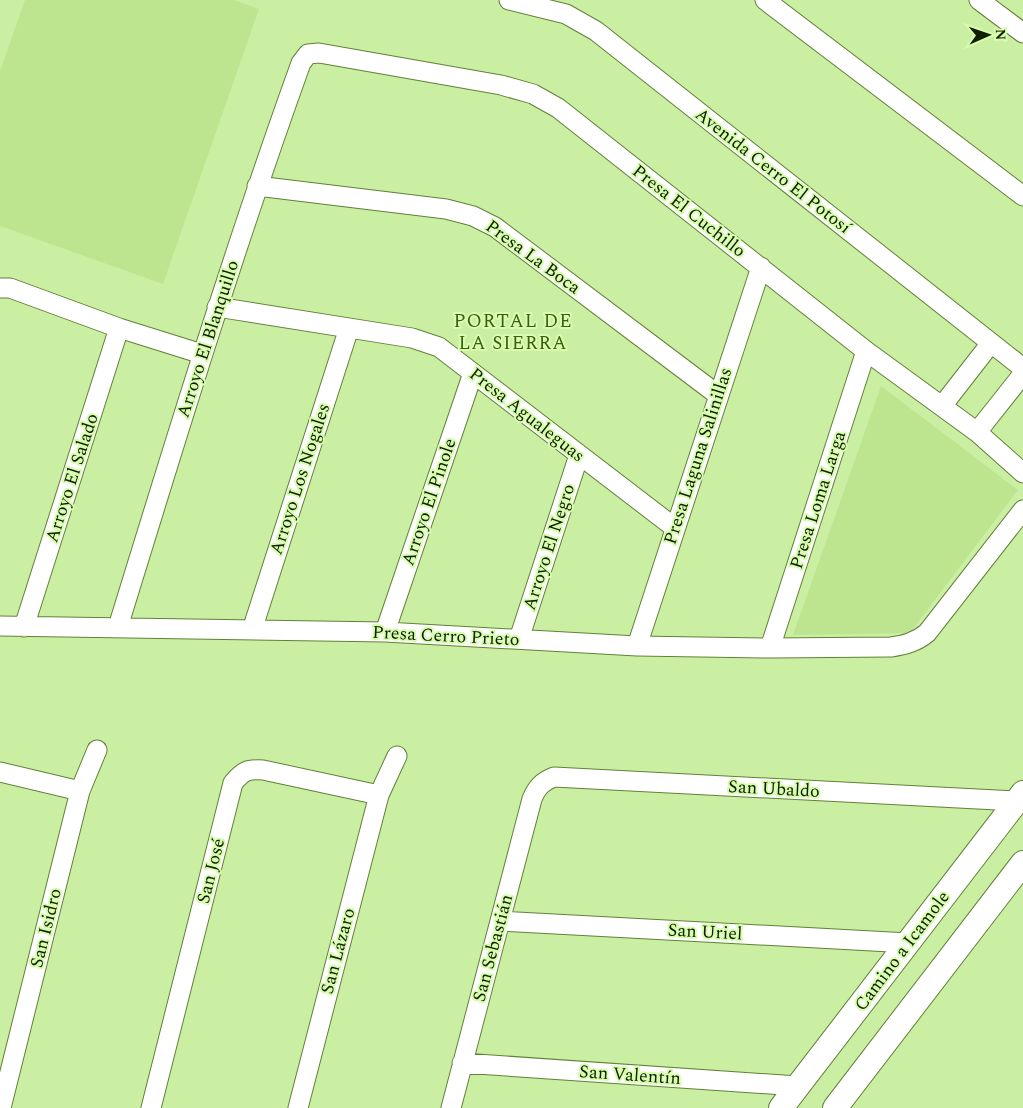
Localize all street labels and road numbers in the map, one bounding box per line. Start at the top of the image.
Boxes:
street label: Avenida Cerro El Potosí [689,101,858,241]
street label: Presa El Cuchillo [626,158,752,264]
street label: Presa La Boca [480,213,586,301]
street label: Arroyo El Blanquillo [170,257,246,421]
street label: Presa Agualeguas [463,361,591,469]
street label: Presa Laguna Salinillas [657,364,739,548]
street label: Arroyo Los Nogales [263,400,337,558]
street label: Arroyo El Salado [38,410,106,546]
street label: Presa Loma Larga [783,427,853,573]
street label: Arroyo El Pinole [395,435,463,569]
street label: Arroyo El Negro [516,480,582,614]
street label: Presa Cerro Prieto [372,619,520,653]
street label: San Ubaldo [727,773,821,805]
street label: San José [190,835,232,907]
street label: San Isidro [23,885,69,971]
street label: Camino a Icamole [848,885,956,1017]
street label: San Sebastián [466,891,520,1005]
street label: San Lázaro [314,905,362,997]
street label: San Uriel [667,917,743,947]
street label: San Valentín [578,1058,682,1092]

